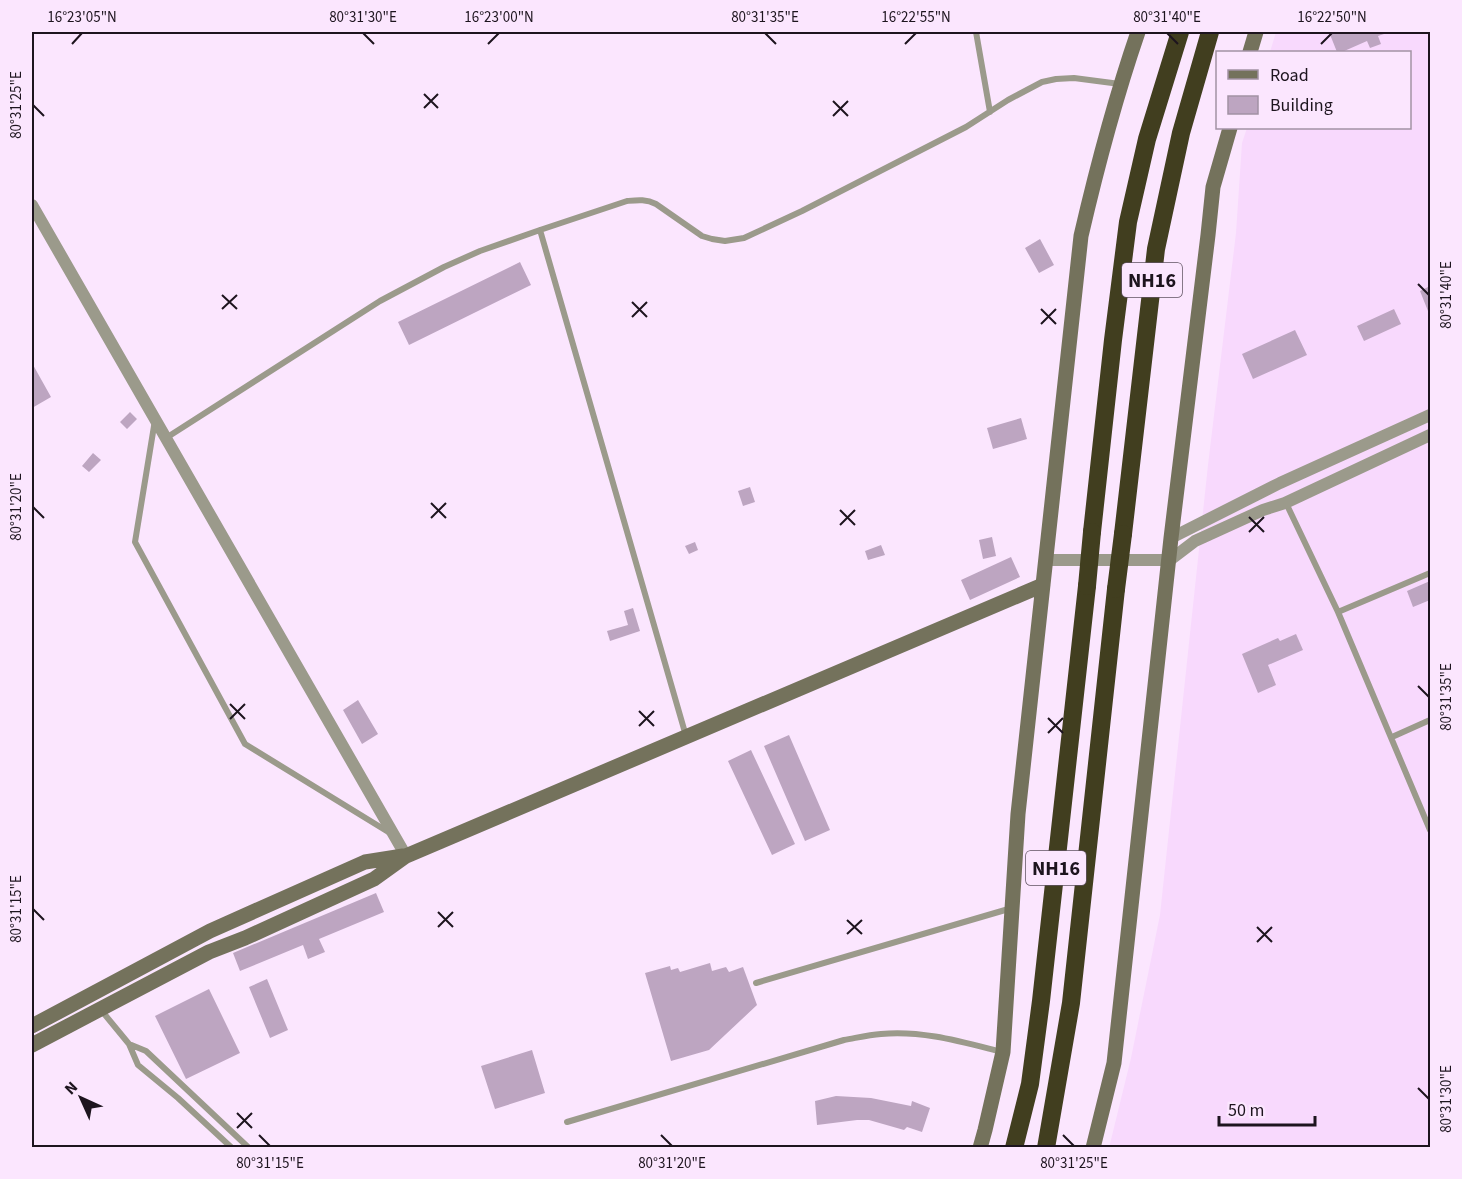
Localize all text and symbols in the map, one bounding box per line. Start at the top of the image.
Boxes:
text: 16°23'05"N [47,7,117,28]
text: 80°31'30"E [329,7,397,28]
text: 16°23'00"N [464,7,534,28]
text: 80°31'35"E [731,7,799,28]
text: 16°22'55"N [881,7,951,28]
text: 80°31'40"E [1133,7,1201,28]
text: 16°22'50"N [1297,7,1367,28]
legend [1216,51,1411,129]
text: Road [1270,63,1309,88]
text: 80°31'25"E [6,71,27,139]
text: Building [1270,93,1333,118]
text: 80°31'40"E [1436,261,1457,329]
road number: NH16 [1122,263,1182,297]
text: 80°31'20"E [6,473,27,541]
text: 80°31'35"E [1436,663,1457,731]
road number: NH16 [1026,851,1086,885]
text: 80°31'15"E [6,875,27,943]
text: 80°31'30"E [1436,1065,1457,1133]
north arrow [51,1068,111,1128]
text: N [60,1077,83,1100]
scale bar [1219,1089,1315,1127]
text: 50 m [1228,1098,1264,1123]
text: 80°31'15"E [236,1153,304,1174]
text: 80°31'20"E [638,1153,706,1174]
text: 80°31'25"E [1040,1153,1108,1174]

